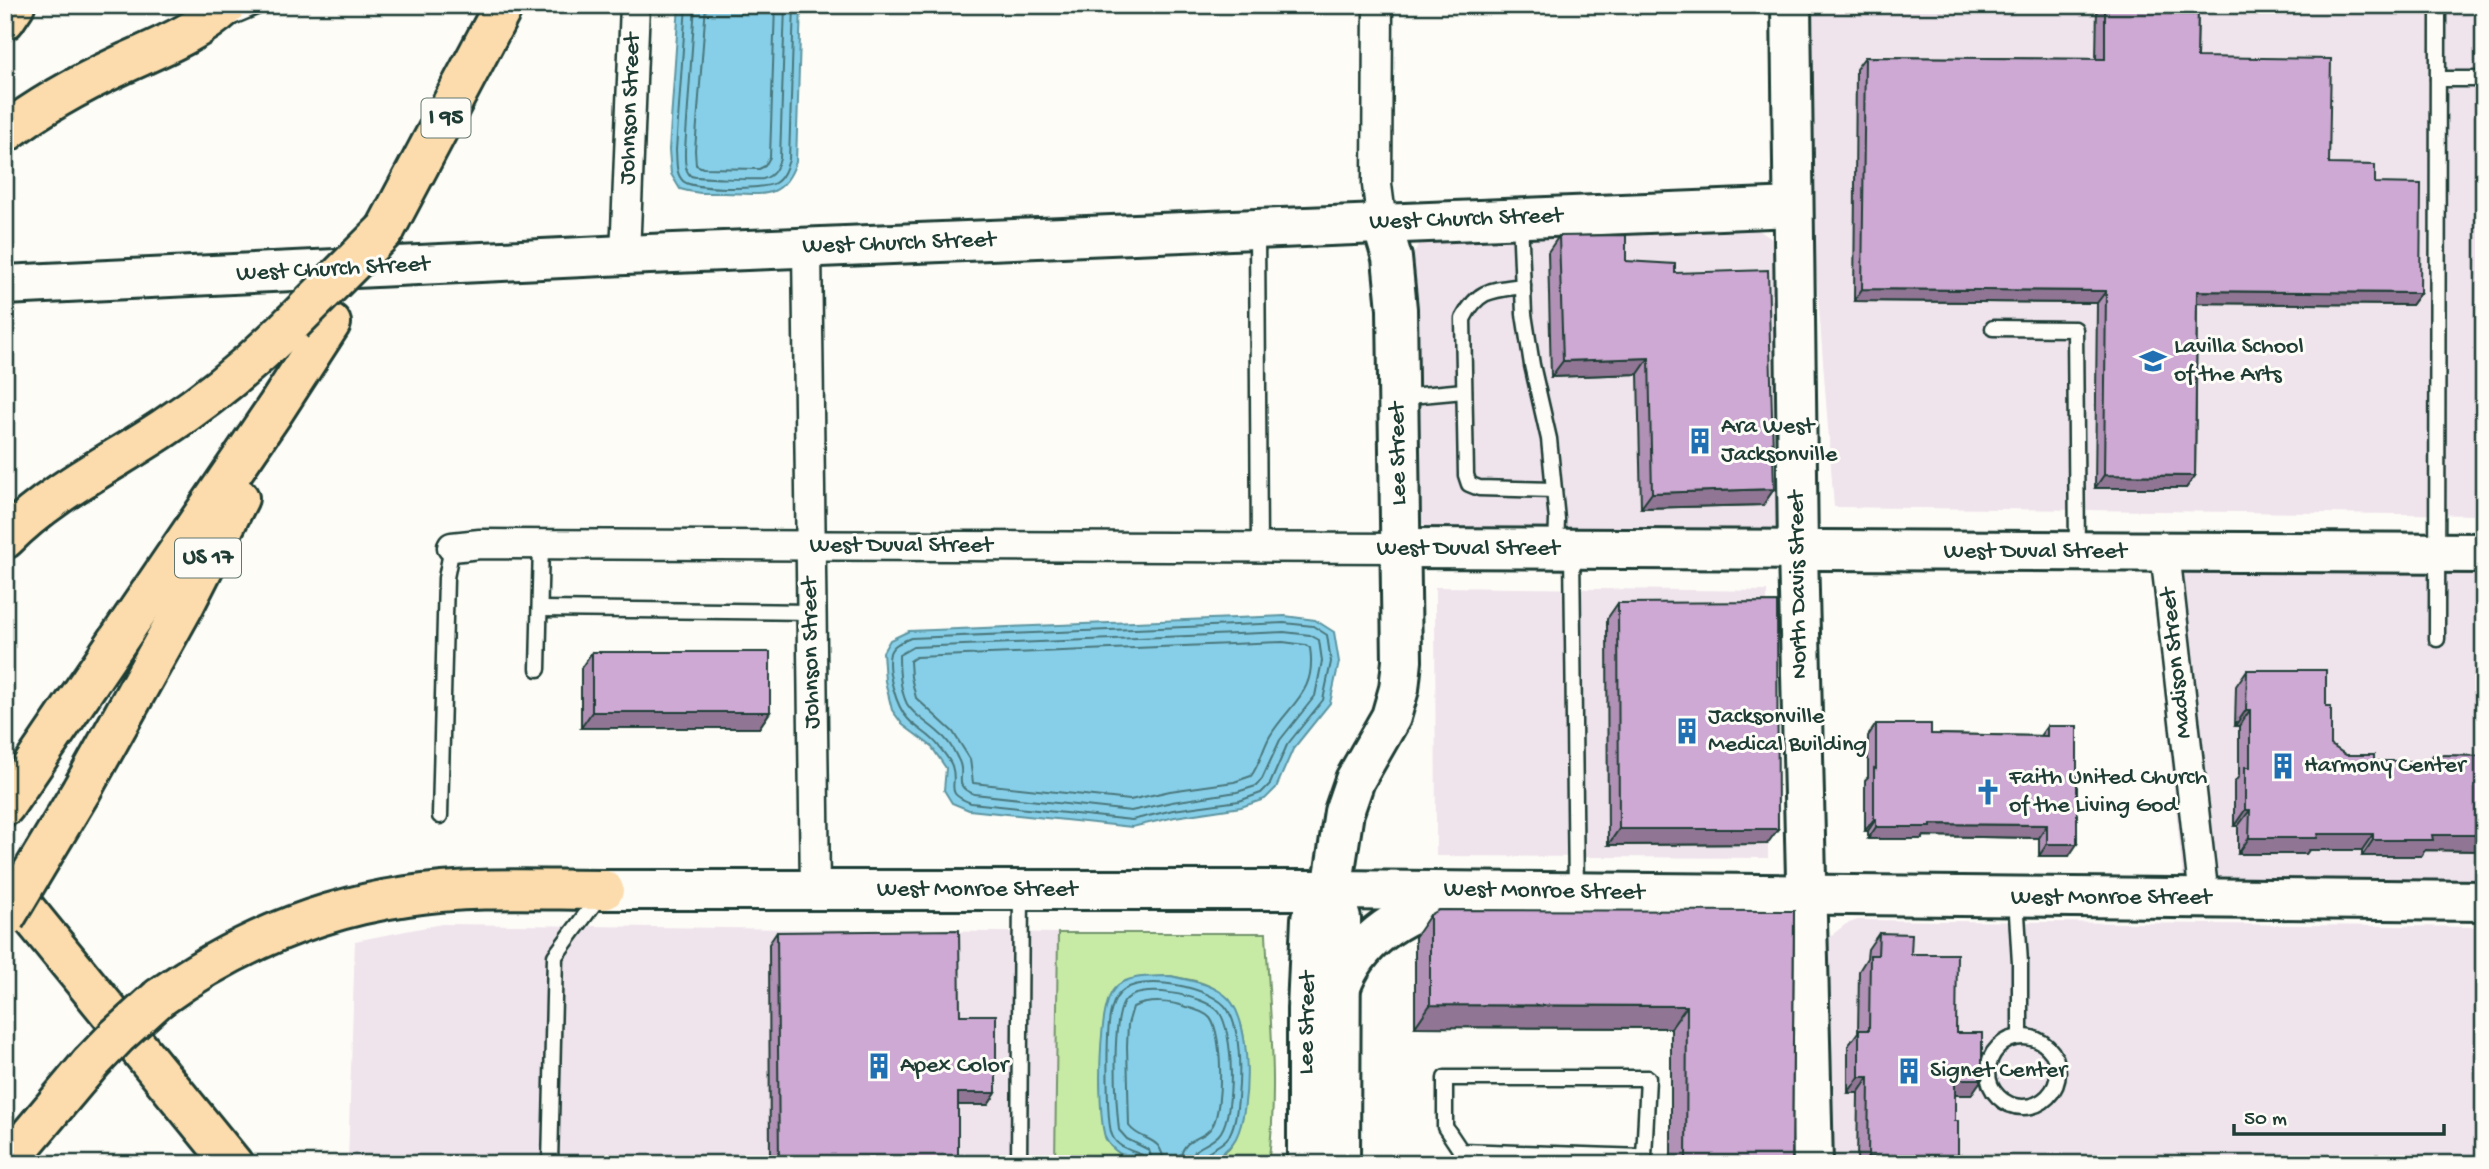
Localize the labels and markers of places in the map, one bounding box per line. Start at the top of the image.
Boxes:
place label: Lavilla School of the Arts [2174,333,2304,390]
school or university icon: Lavilla School of the Arts [2138,346,2168,376]
place label: Ara West Jacksonville [1721,413,1838,470]
building icon: Ara West Jacksonville [1685,426,1715,456]
place label: Jacksonville Medical Building [1708,703,1867,760]
building icon: Jacksonville Medical Building [1672,716,1702,746]
building icon: Harmony Center [2268,751,2298,781]
place label: Harmony Center [2304,752,2468,781]
place label: Faith United Church of the Living God [2008,764,2207,821]
church icon: Faith United Church of the Living God [1973,777,2003,807]
building icon: Apex Color [864,1051,894,1081]
place label: Apex Color [900,1052,1011,1081]
building icon: Signet Center [1894,1056,1924,1086]
place label: Signet Center [1930,1057,2069,1086]

